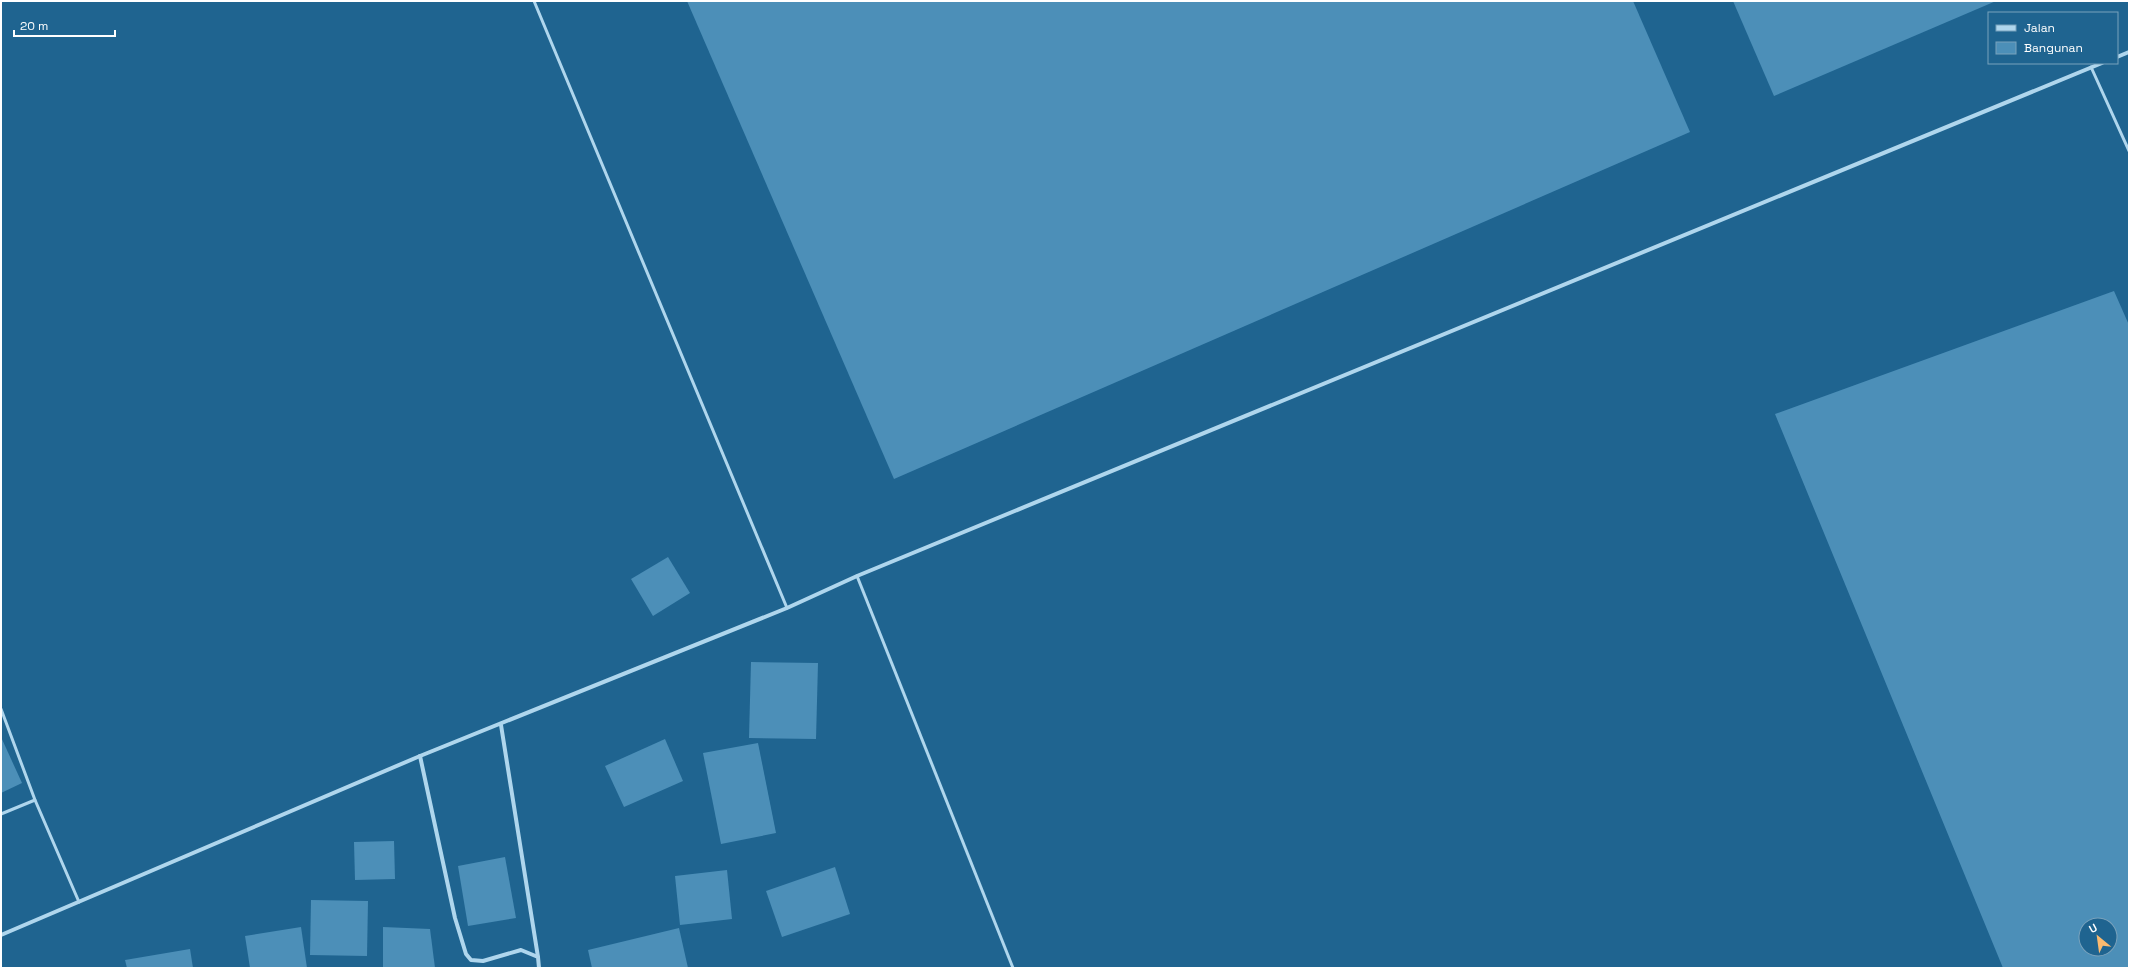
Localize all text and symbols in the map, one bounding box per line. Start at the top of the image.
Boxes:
scale bar [14,12,115,38]
legend [1988,12,2118,64]
text: 20 m [20,18,48,34]
text: Jalan [2024,20,2055,36]
text: Bangunan [2024,40,2083,56]
north arrow [2078,917,2118,957]
text: U [2087,920,2100,936]

